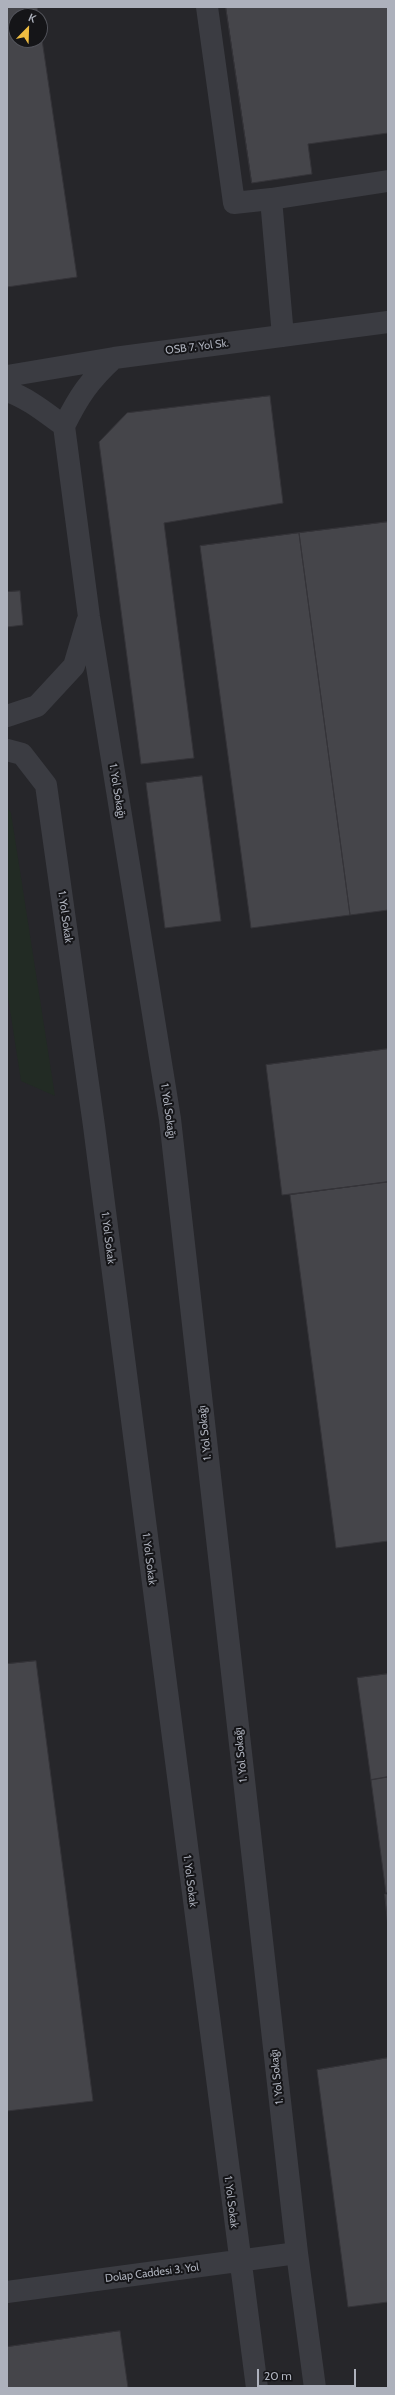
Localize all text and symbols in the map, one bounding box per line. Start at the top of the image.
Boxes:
north arrow [8,8,48,48]
text: K [26,10,38,26]
street label: OSB 7. Yol Sk. [165,337,229,357]
street label: 1. Yol Sokağı [106,763,128,819]
street label: 1. Yol Sokak [55,890,75,944]
street label: 1. Yol Sokağı [158,1083,178,1139]
street label: 1. Yol Sokak [98,1211,118,1265]
street label: 1. Yol Sokağı [196,1405,214,1461]
street label: 1. Yol Sokak [139,1532,159,1586]
street label: 1. Yol Sokağı [232,1727,250,1783]
street label: 1. Yol Sokak [180,1854,200,1908]
street label: 1. Yol Sokağı [268,2049,286,2105]
street label: 1. Yol Sokak [221,2175,241,2229]
street label: Dolap Caddesi 3. Yol [104,2261,200,2285]
scale bar [259,2361,358,2387]
text: 20 m [264,2368,292,2383]

